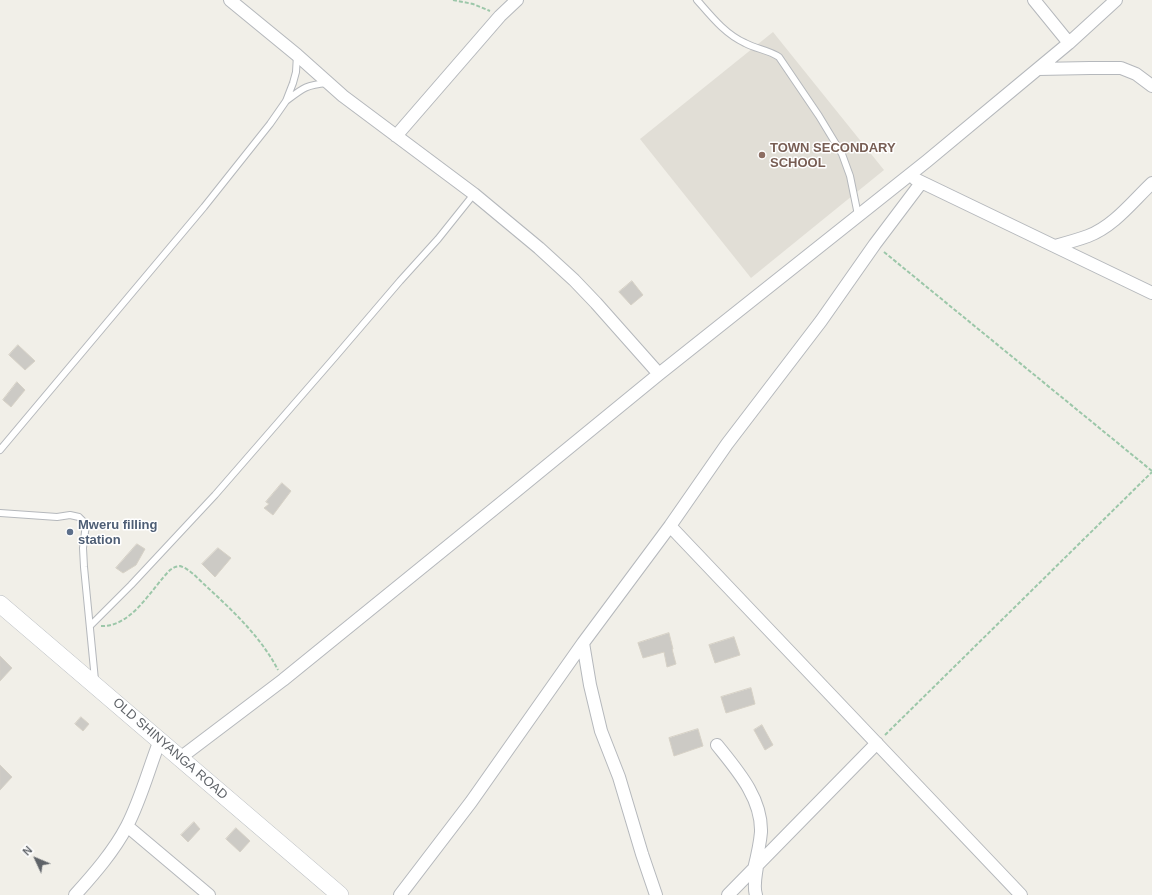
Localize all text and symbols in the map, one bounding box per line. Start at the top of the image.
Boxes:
place label: TOWN SECONDARY SCHOOL [770,140,896,171]
marker: TOWN SECONDARY SCHOOL [757,150,767,160]
place label: Mweru filling station [78,517,157,548]
marker: Mweru filling station [65,527,75,537]
street label: OLD SHINYANGA ROAD [109,695,231,803]
north arrow [16,839,56,879]
text: N [20,844,34,858]

